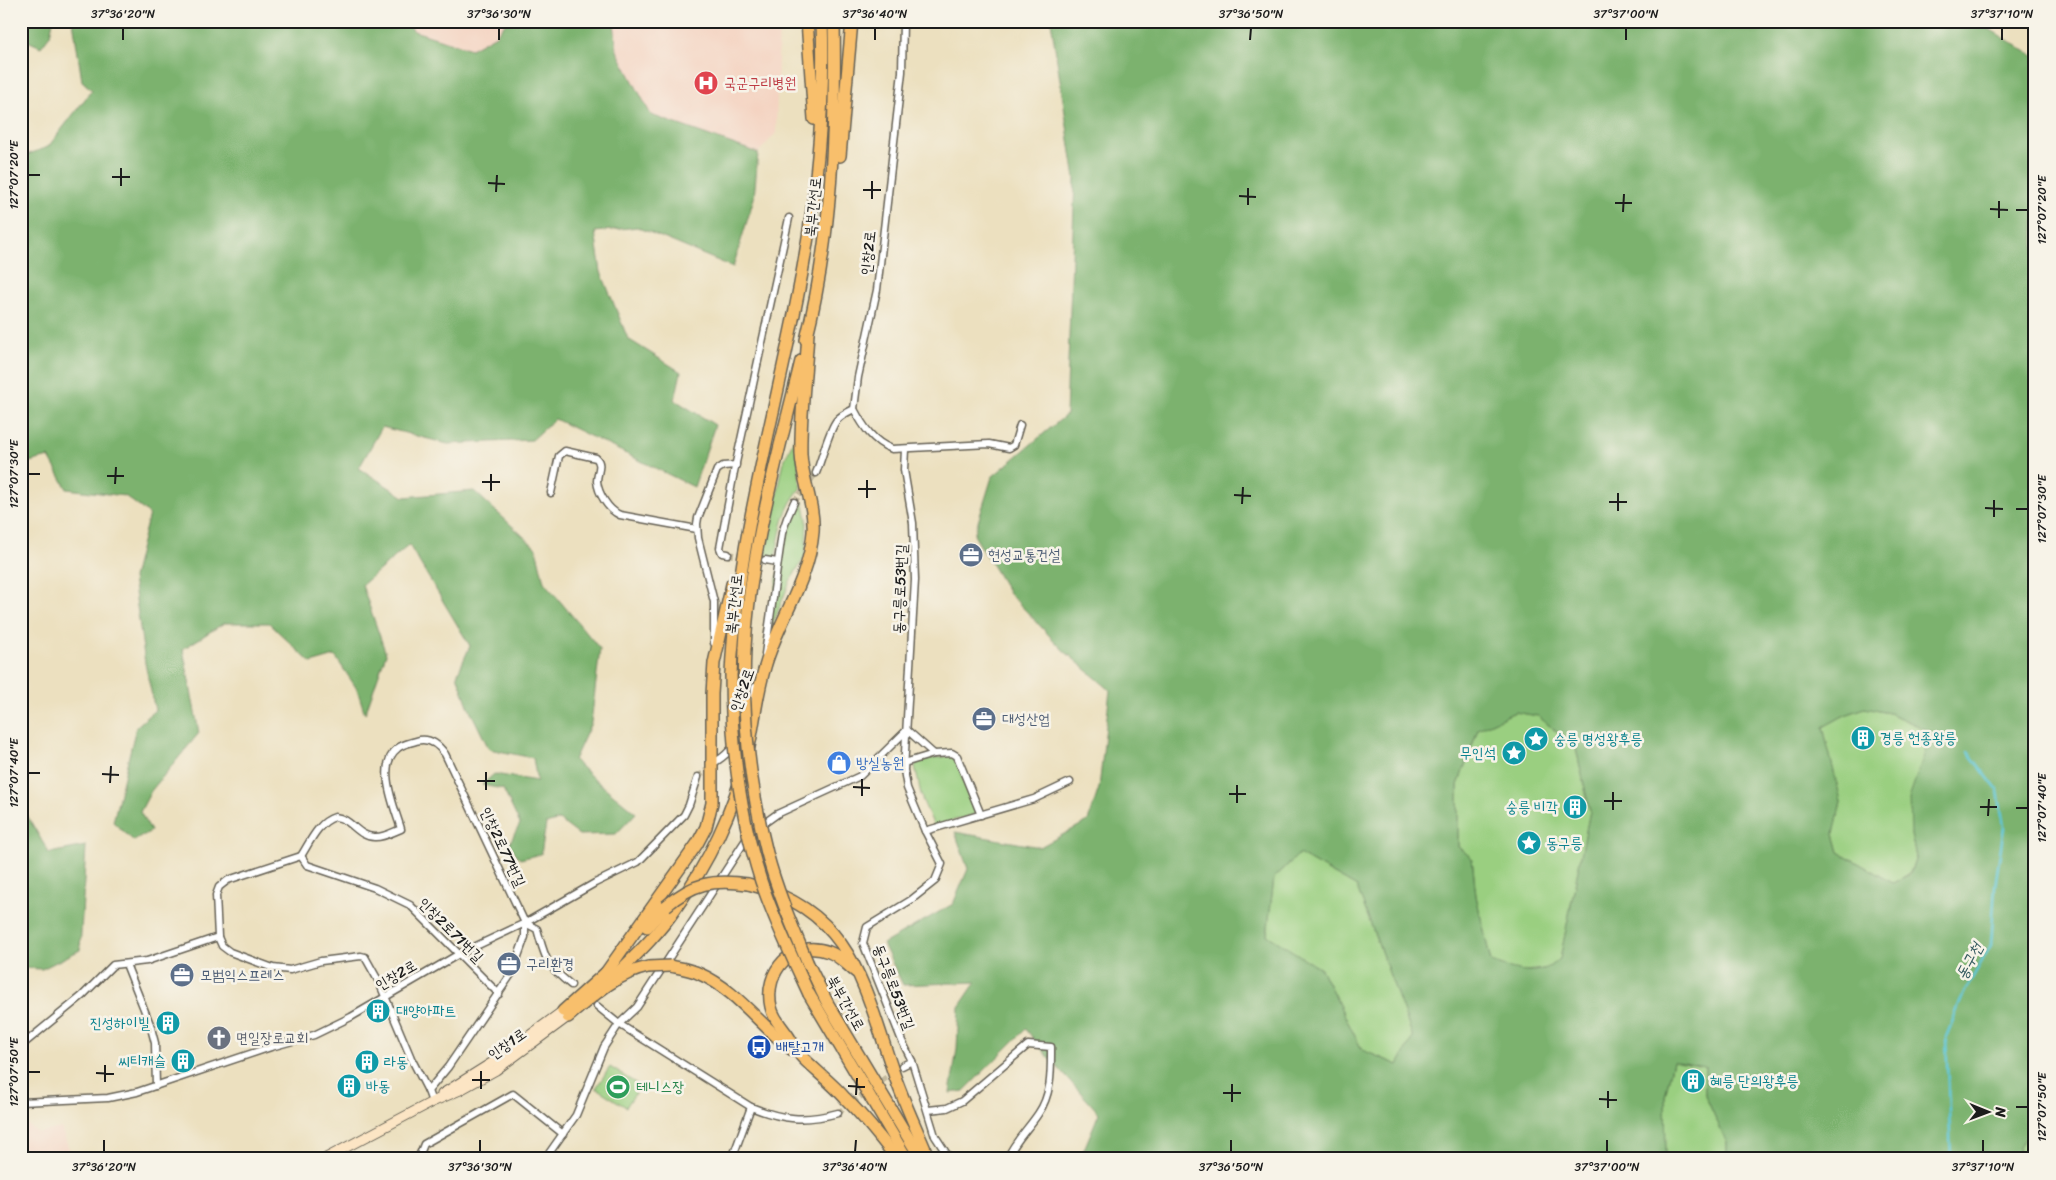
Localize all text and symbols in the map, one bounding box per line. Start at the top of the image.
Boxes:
text: 37°36'20"N [91,3,156,25]
text: 37°36'30"N [467,3,532,25]
text: 37°36'40"N [843,3,908,25]
text: 37°36'50"N [1219,3,1284,25]
text: 37°37'00"N [1594,3,1659,25]
text: 37°37'10"N [1971,3,2034,25]
hospital icon: 국군구리병원 [693,70,719,96]
place label: 국군구리병원 [724,70,796,96]
text: 127°07'20"E [3,139,25,210]
text: 127°07'20"E [2031,174,2053,245]
street label: 북부간선로 [797,176,829,238]
street label: 인창2로 [853,229,883,277]
text: 127°07'30"E [3,438,25,508]
text: 127°07'30"E [2031,473,2053,543]
office icon: 현성교통건설 [958,542,984,568]
place label: 현성교통건설 [988,542,1060,568]
street label: 동구릉로53번길 [885,544,915,634]
street label: 북부간선로 [718,573,750,635]
street label: 인창2로 [722,664,762,716]
office icon: 대성산업 [971,706,997,732]
place label: 대성산업 [1002,706,1050,732]
building icon: 경릉 헌종왕릉 [1850,725,1876,751]
place label: 경릉 헌종왕릉 [1880,725,1956,751]
place icon: 숭릉 명성왕후릉 [1523,726,1549,752]
place label: 숭릉 명성왕후릉 [1554,726,1642,752]
text: 127°07'40"E [3,737,25,808]
place label: 무인석 [1460,740,1496,766]
place icon: 무인석 [1501,740,1527,766]
shop icon: 방실농원 [826,750,852,776]
place label: 방실농원 [856,750,904,776]
text: 127°07'40"E [2031,772,2053,843]
place label: 숭릉 비각 [1506,794,1558,820]
building icon: 숭릉 비각 [1562,794,1588,820]
street label: 인창2로77번길 [473,802,533,892]
place icon: 동구릉 [1516,830,1542,856]
place label: 동구릉 [1546,830,1582,856]
street label: 인창2로71번길 [412,891,490,969]
water label: 동구천 [1947,935,1992,985]
street label: 동구릉로53번길 [866,940,922,1034]
office icon: 구리환경 [496,951,522,977]
place label: 구리환경 [526,951,574,977]
street label: 인창2로 [370,953,422,997]
office icon: 모범익스프레스 [169,962,195,988]
place label: 모범익스프레스 [200,962,285,988]
street label: 북부간선로 [820,970,872,1036]
building icon: 대양아파트 [365,998,391,1024]
place label: 대양아파트 [396,998,456,1024]
place label: 진성하이빌 [90,1010,150,1036]
building icon: 진성하이빌 [155,1010,181,1036]
street label: 인창1로 [482,1021,532,1067]
church icon: 면일장로교회 [206,1025,232,1051]
place label: 면일장로교회 [236,1025,308,1051]
bus stop icon: 배탈고개 [746,1034,772,1060]
place label: 배탈고개 [776,1034,824,1060]
text: 127°07'50"E [3,1036,25,1107]
place label: 씨티캐슬 [118,1048,166,1074]
building icon: 씨티캐슬 [170,1048,196,1074]
building icon: 라동 [354,1049,380,1075]
place label: 라동 [384,1049,408,1075]
building icon: 혜릉 단의왕후릉 [1680,1068,1706,1094]
place label: 혜릉 단의왕후릉 [1710,1068,1798,1094]
text: 127°07'50"E [2031,1071,2053,1142]
building icon: 바동 [336,1073,362,1099]
place label: 바동 [366,1073,390,1099]
sports icon: 테니스장 [605,1074,631,1100]
place label: 테니스장 [636,1074,684,1100]
north arrow [1964,1088,2014,1138]
text: N [1988,1106,2013,1118]
text: 37°36'20"N [72,1156,137,1178]
text: 37°36'30"N [448,1156,513,1178]
text: 37°36'40"N [823,1156,888,1178]
text: 37°36'50"N [1199,1156,1264,1178]
text: 37°37'00"N [1575,1156,1640,1178]
text: 37°37'10"N [1952,1156,2015,1178]

